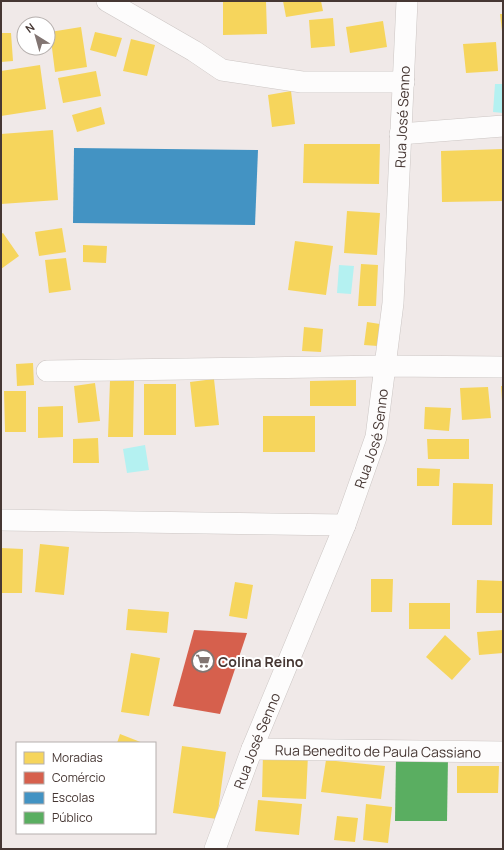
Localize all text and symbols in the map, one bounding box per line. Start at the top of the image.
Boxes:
north arrow [16,16,56,56]
text: N [22,19,37,36]
street label: Rua José Senno [390,65,413,168]
street label: Rua José Senno [349,387,392,491]
supermarket icon: Colina Reino [190,648,216,674]
place label: Colina Reino [218,652,304,671]
street label: Rua José Senno [229,689,284,791]
street label: Rua Benedito de Paula Cassiano [275,740,481,761]
legend [16,742,156,834]
text: Moradias [52,749,103,766]
text: Comércio [52,769,105,786]
text: Escolas [52,789,94,806]
text: Público [52,809,93,826]

